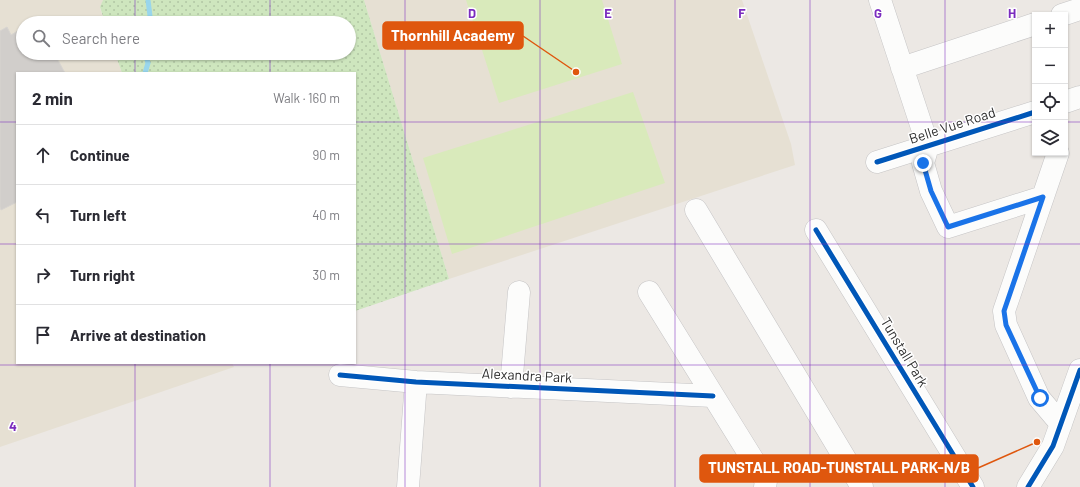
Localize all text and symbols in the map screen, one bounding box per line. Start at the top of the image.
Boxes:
text: D [468,5,476,21]
text: E [604,5,612,21]
text: F [738,5,746,21]
text: G [874,5,882,21]
text: H [1008,5,1016,21]
map controls [1032,12,1068,156]
button: + [1032,12,1068,48]
search box [16,16,356,60]
callout: Thornhill Academy [383,22,523,49]
text: Thornhill Academy [391,26,515,44]
icon: search [30,27,52,49]
text: Search here [62,29,140,47]
button: − [1032,48,1068,84]
button: locate [1032,84,1068,120]
text: 2 min [32,88,73,108]
text: Walk · 160 m [273,90,340,106]
street label: Belle Vue Road [907,103,997,147]
button: layers [1032,120,1068,156]
icon: ahead [32,144,54,166]
text: Continue [70,146,130,164]
text: 90 m [313,147,340,163]
route end [914,154,932,172]
icon: left [32,204,54,226]
text: Turn left [70,206,126,224]
text: 40 m [312,207,340,223]
icon: right [32,264,54,286]
text: Turn right [70,266,135,284]
text: 30 m [313,267,340,283]
street label: Tunstall Park [878,314,932,390]
icon: arrive [32,324,54,346]
text: Arrive at destination [70,326,206,344]
street label: Alexandra Park [481,364,573,386]
route start [1031,389,1049,407]
text: 4 [9,418,17,434]
callout: TUNSTALL ROAD-TUNSTALL PARK-N/B [700,455,978,482]
text: TUNSTALL ROAD-TUNSTALL PARK-N/B [708,458,970,476]

